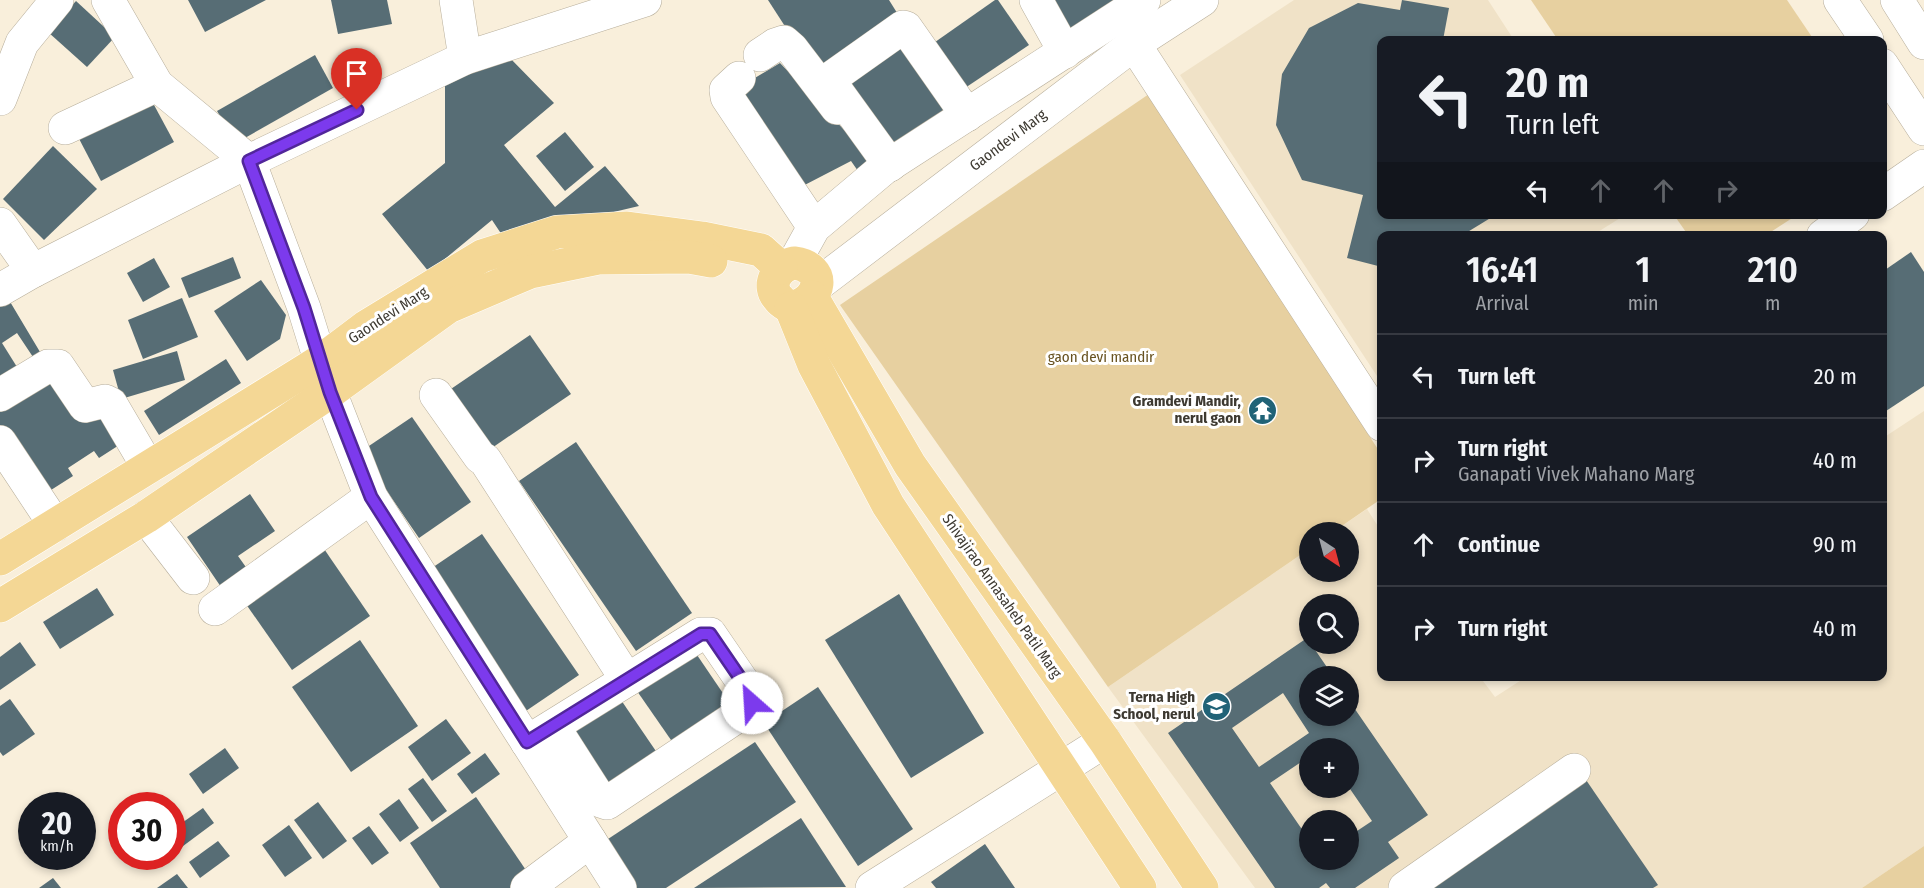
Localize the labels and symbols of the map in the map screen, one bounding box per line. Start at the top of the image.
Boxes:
pin [331,48,382,110]
street label: Gaondevi Marg [966,105,1050,175]
street label: Gaondevi Marg [345,283,431,347]
park label: gaon devi mandir [1048,348,1155,366]
place label: Gramdevi Mandir, nerul gaon [1133,392,1241,427]
temple icon: Gramdevi Mandir, nerul gaon [1246,394,1278,426]
street label: Shivajirao Annasaheb Patil Marg [938,511,1066,681]
north arrow [1299,522,1359,582]
position arrow [720,671,784,735]
place label: Terna High School, nerul [1113,688,1196,723]
school or university icon: Terna High School, nerul [1200,690,1232,722]
speed limit sign: 30 [108,792,186,870]

